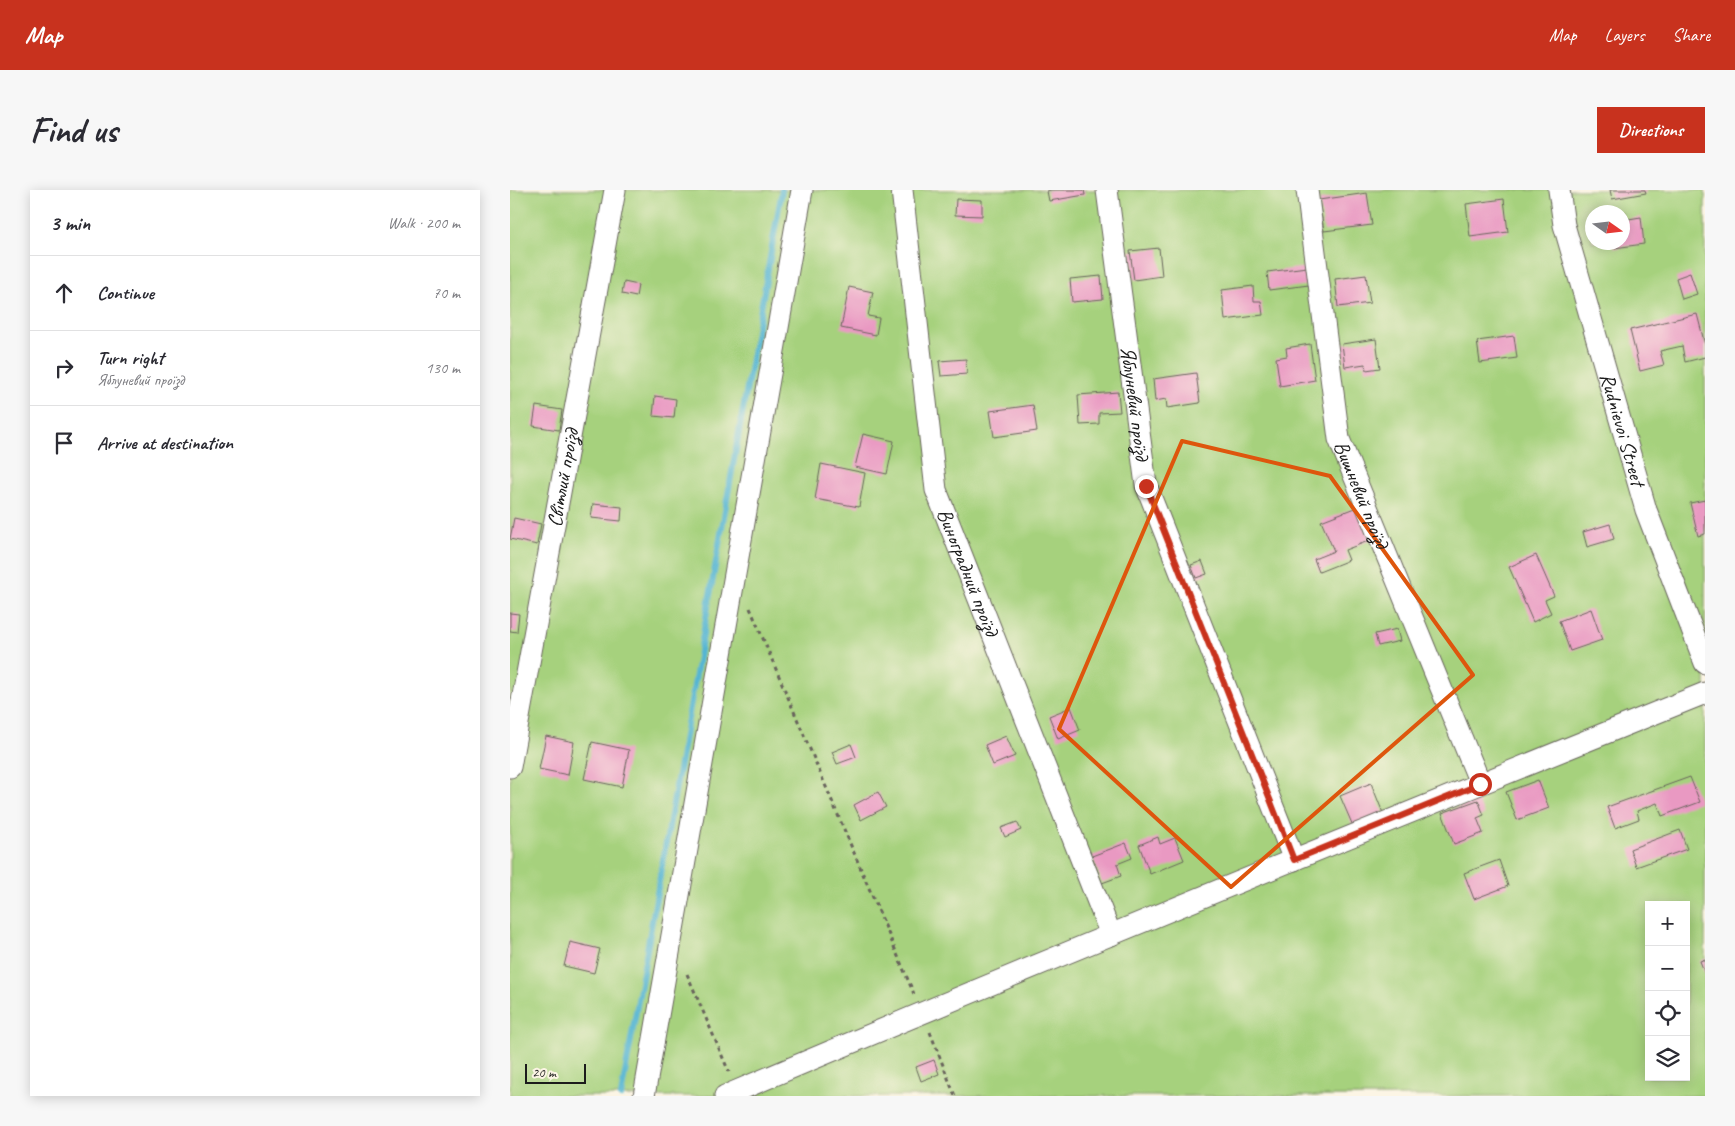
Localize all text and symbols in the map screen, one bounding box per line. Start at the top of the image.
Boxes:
text: Map [25,20,62,50]
text: Map [1549,24,1577,46]
text: Layers [1605,24,1644,46]
text: Share [1672,24,1710,46]
button: Directions [1597,107,1705,153]
text: Find us [30,108,117,153]
north arrow [1585,205,1630,250]
text: 3 min [50,210,90,236]
text: Walk · 200 m [388,213,460,233]
icon: ahead [50,279,78,307]
text: Continue [97,281,154,305]
text: 70 m [433,283,460,303]
street label: Яблуневий проїзд [1115,345,1156,464]
text: Turn right [97,346,164,370]
icon: right [50,354,78,382]
text: 130 m [426,358,460,378]
text: Яблуневий проїзд [97,370,184,390]
street label: Rudnievoi Street [1594,370,1652,492]
street label: Світлий проїзд [541,424,585,529]
icon: arrive [50,429,78,457]
text: Arrive at destination [97,431,233,455]
street label: Вишневий проїзд [1328,437,1396,554]
route end [1135,475,1158,498]
street label: Виноградний проїзд [932,505,1006,641]
route start [1469,773,1492,796]
map controls [1645,901,1690,1081]
button: + [1645,901,1690,946]
button: − [1645,946,1690,991]
button: locate [1645,991,1690,1036]
button: layers [1645,1036,1690,1081]
scale bar [525,1061,586,1084]
text: 20 m [532,1064,556,1081]

